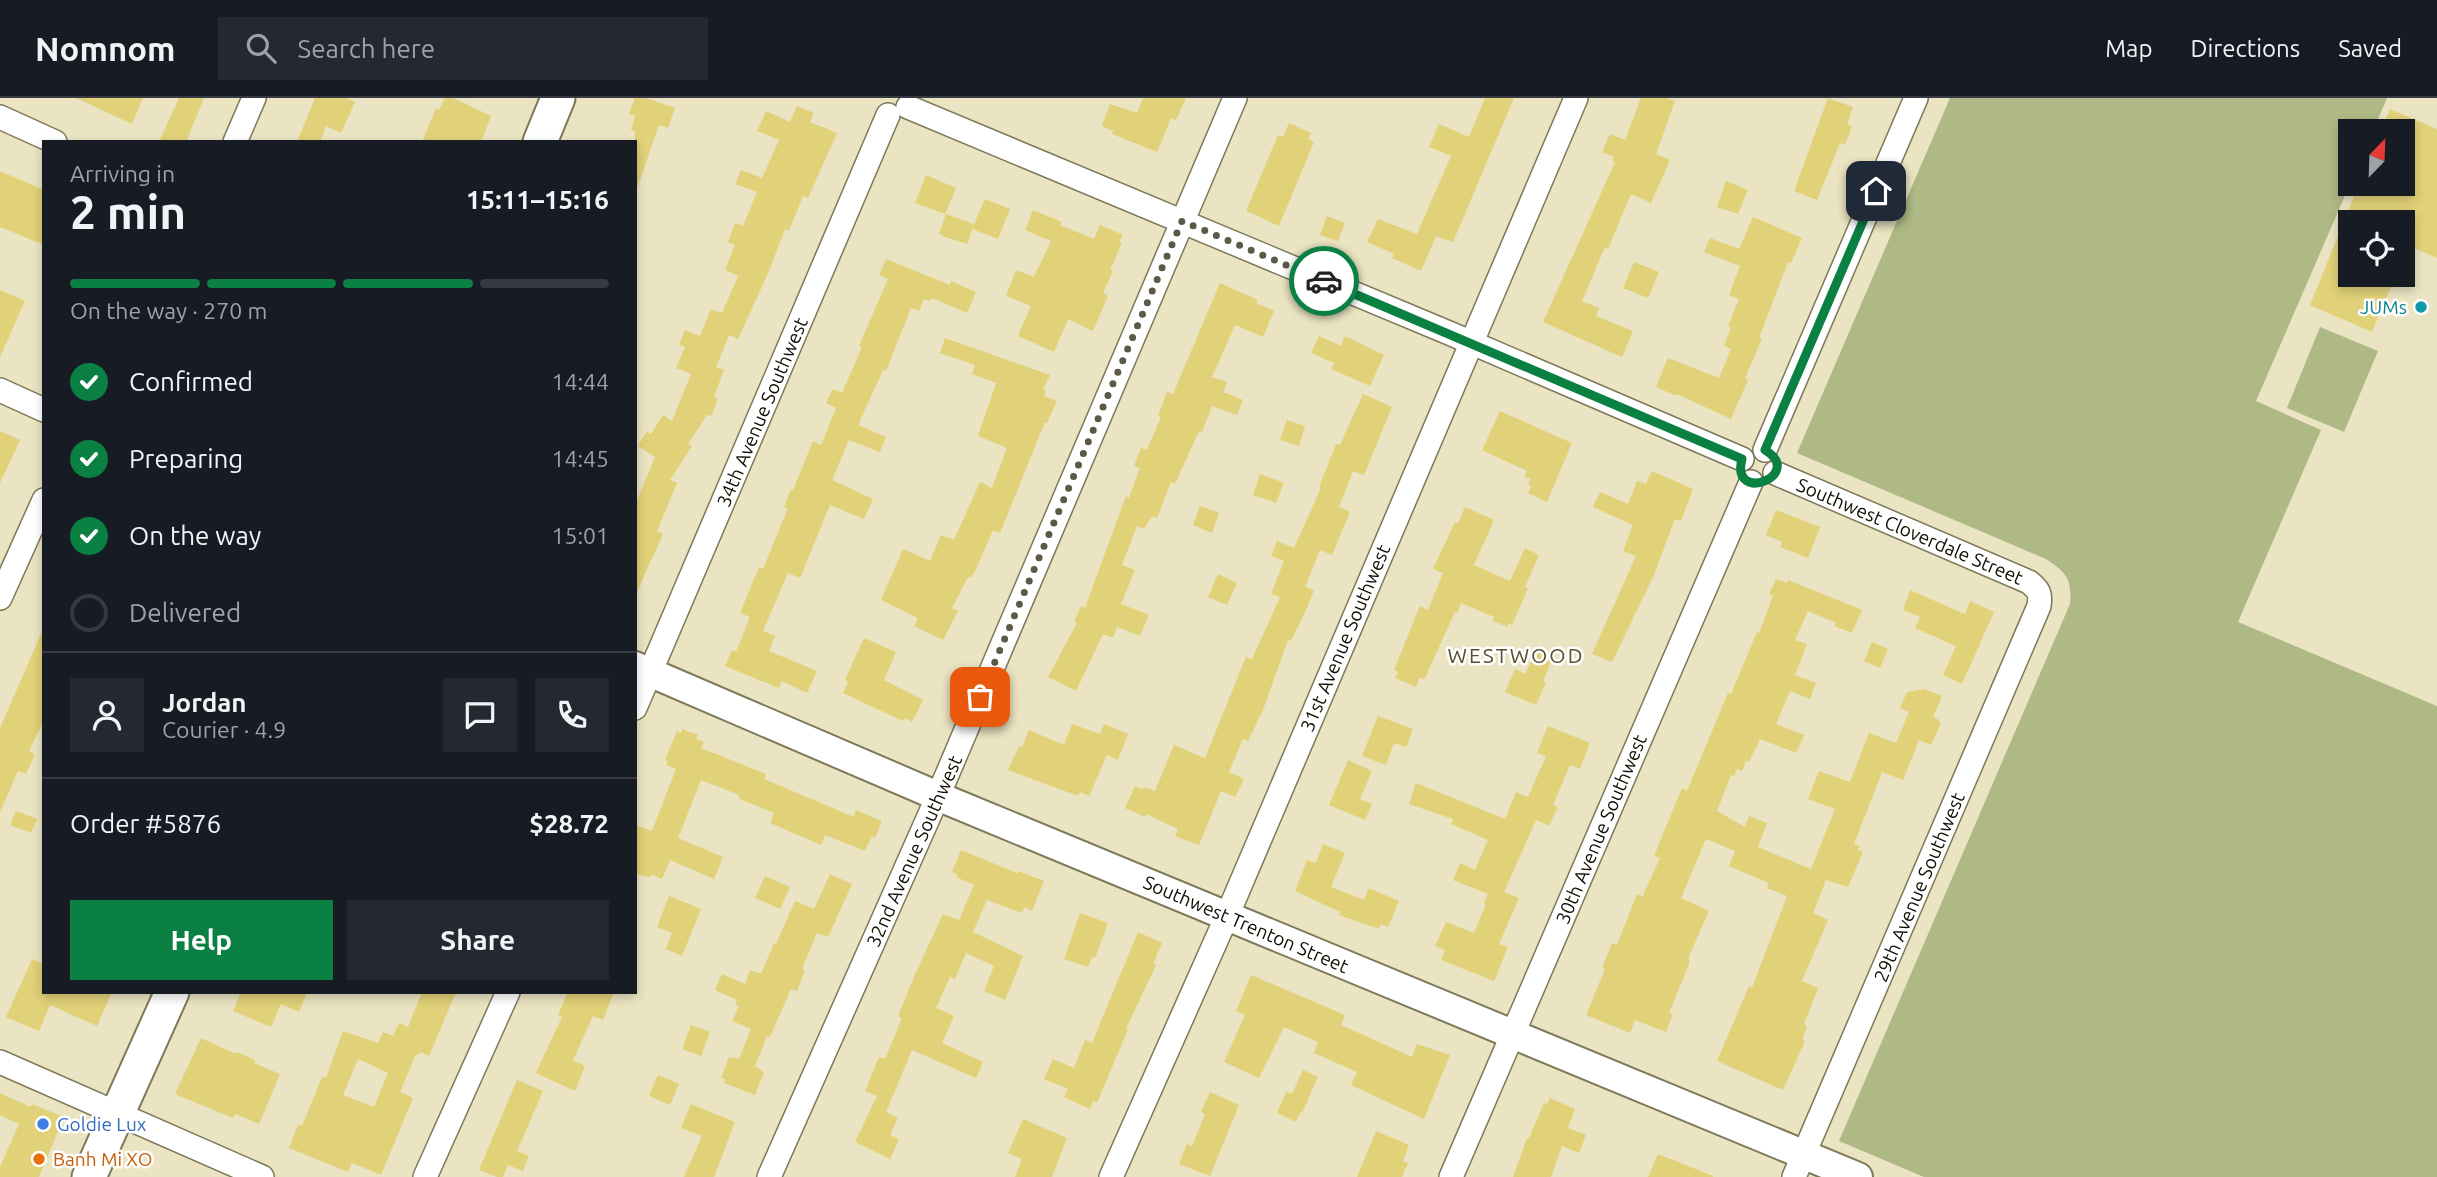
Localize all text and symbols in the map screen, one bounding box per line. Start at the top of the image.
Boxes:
search box [218,17,708,80]
icon: search [242,29,280,67]
text: Nomnom [35,30,176,67]
text: Search here [298,34,435,63]
text: Map [2105,35,2152,62]
text: Directions [2190,35,2300,62]
text: Saved [2338,35,2402,62]
north arrow [2338,119,2415,196]
map controls [2338,119,2415,287]
text: Arriving in [70,161,175,186]
pin [1846,161,1906,221]
icon: home [1857,172,1895,210]
text: 15:11–15:16 [466,185,609,214]
text: 2 min [70,186,186,238]
button: locate [2338,210,2415,287]
courier [1289,246,1359,316]
icon: car [1305,262,1343,300]
place label: JUMs [2360,296,2407,318]
text: On the way · 270 m [70,298,267,323]
marker: JUMs [2413,299,2429,315]
street label: 34th Avenue Southwest [712,314,812,510]
icon: check [70,363,108,401]
text: Confirmed [129,367,253,396]
text: 14:44 [551,369,609,394]
icon: check [70,440,108,478]
text: Preparing [129,444,243,473]
text: 14:45 [551,446,609,471]
street label: Southwest Cloverdale Street [1793,473,2027,589]
icon: check [70,517,108,555]
text: On the way [129,521,261,550]
text: 15:01 [551,523,609,548]
street label: 31st Avenue Southwest [1296,541,1395,735]
text: Delivered [129,598,241,627]
district label: WESTWOOD [1447,643,1585,667]
pin [950,667,1010,727]
button: person [70,678,144,752]
button: chat [443,678,517,752]
button: phone [535,678,609,752]
icon: bag [961,678,999,716]
text: Jordan [162,688,247,717]
text: Courier · 4.9 [162,717,286,742]
street label: 30th Avenue Southwest [1551,731,1651,927]
street label: 32nd Avenue Southwest [862,751,966,950]
street label: 29th Avenue Southwest [1869,789,1969,985]
text: Order #5876 [70,809,221,838]
text: $28.72 [529,809,609,838]
street label: Southwest Trenton Street [1140,871,1352,977]
button: Help [70,900,333,980]
button: Share [347,900,609,980]
place label: Goldie Lux [57,1113,147,1135]
marker: Goldie Lux [35,1116,51,1132]
place label: Banh Mi XO [53,1148,153,1170]
marker: Banh Mi XO [31,1151,47,1167]

